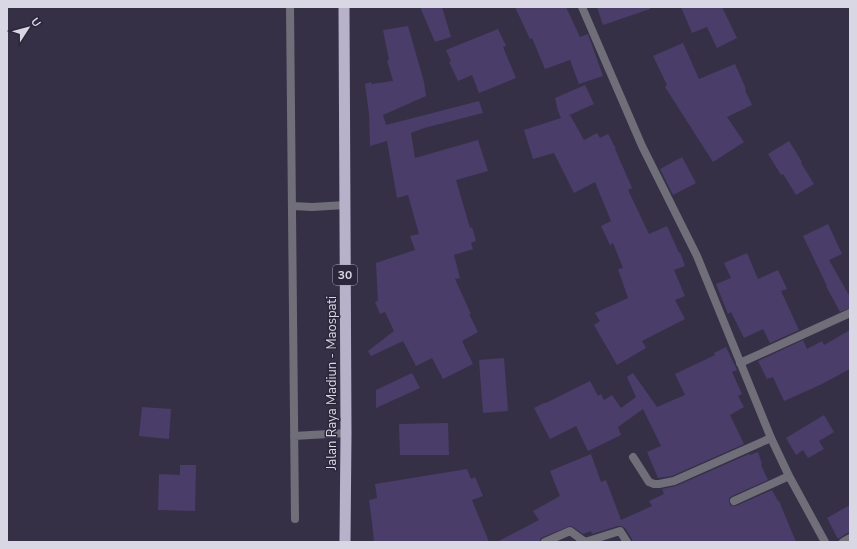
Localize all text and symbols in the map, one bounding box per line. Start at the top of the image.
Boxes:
north arrow [8,8,48,48]
text: U [27,15,44,30]
road number: 30 [333,265,357,285]
street label: Jalan Raya Madiun - Maospati [323,296,341,471]

